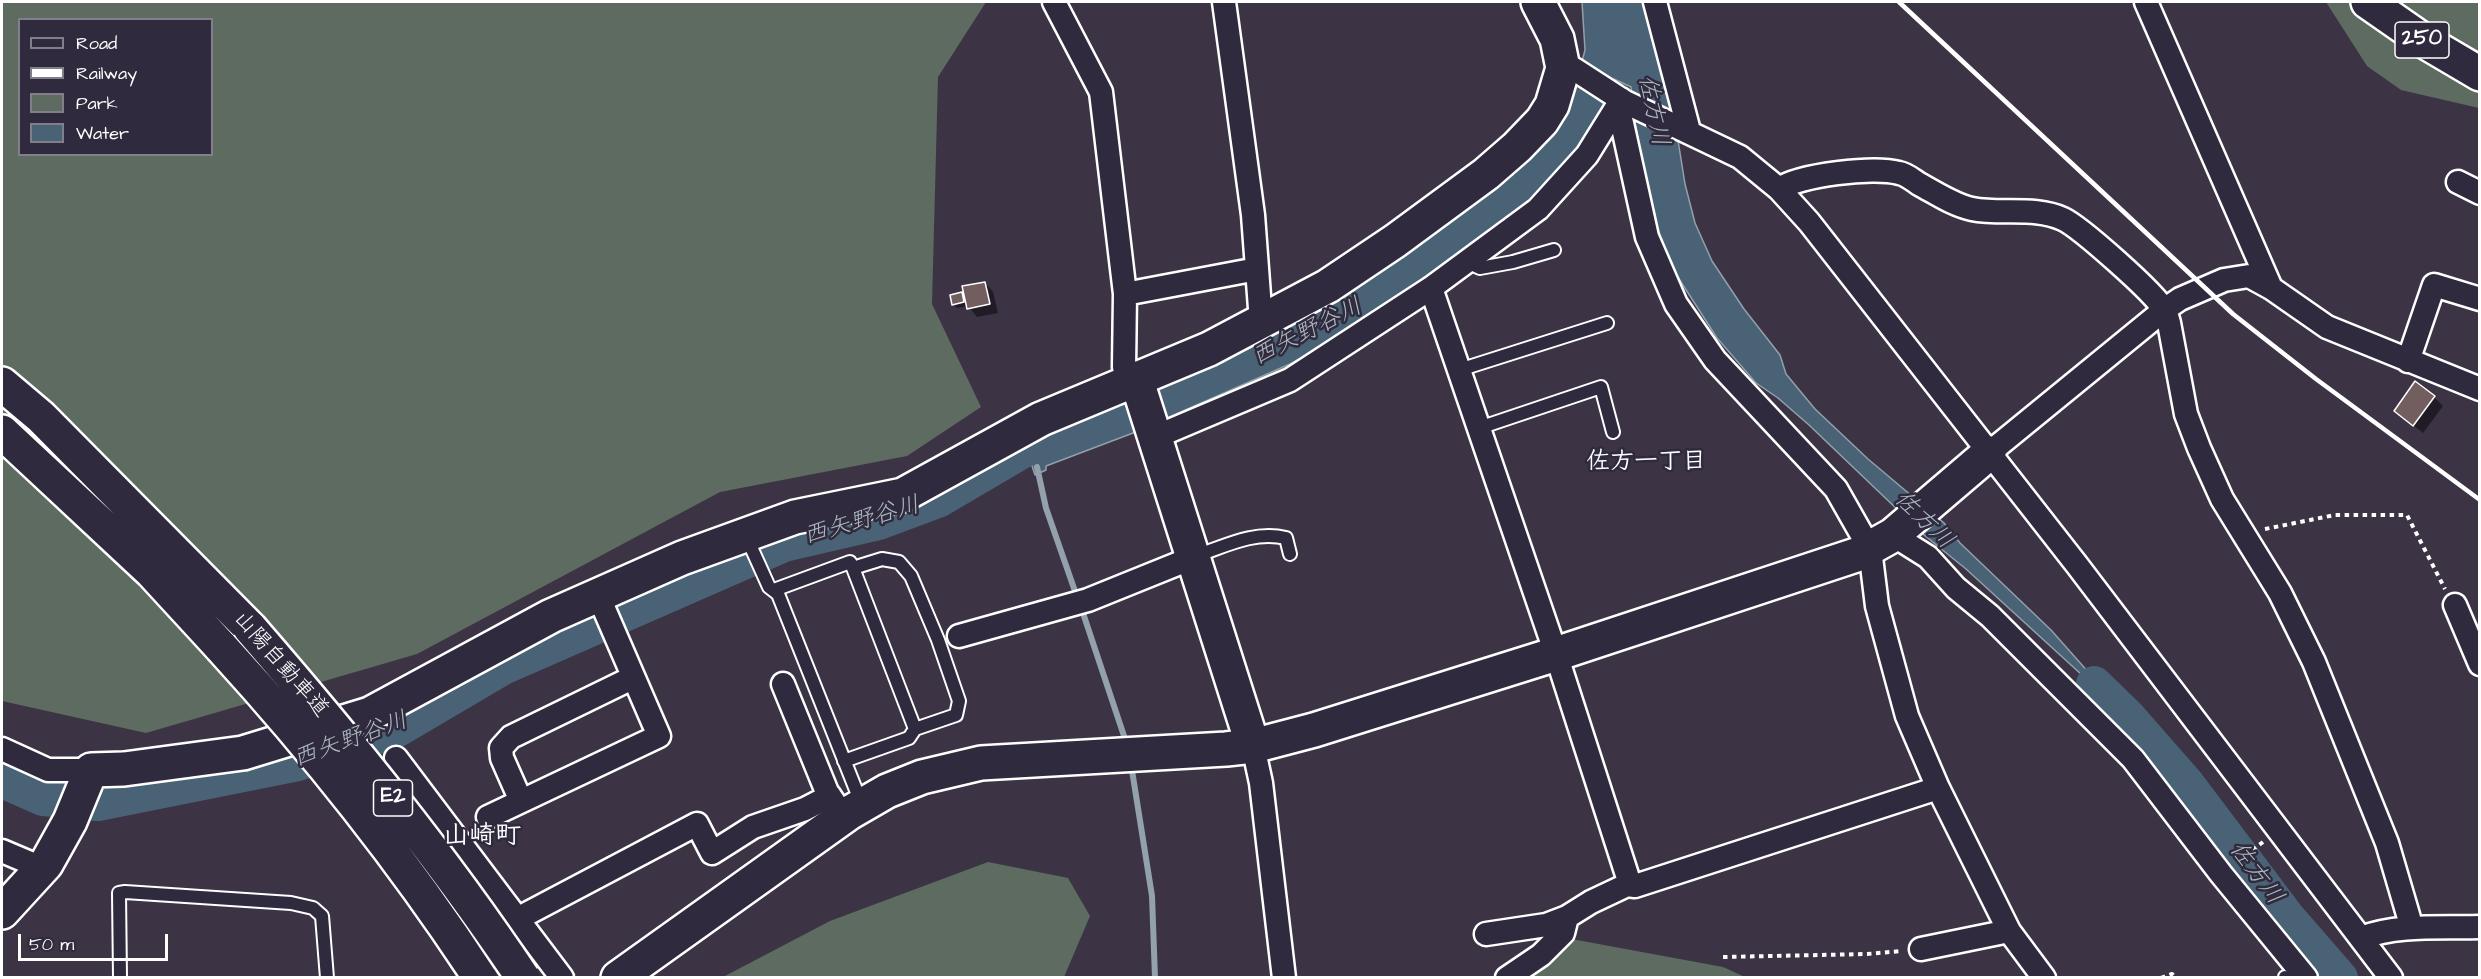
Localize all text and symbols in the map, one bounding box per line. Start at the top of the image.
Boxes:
legend [18,18,213,156]
road number: 250 [2395,22,2449,58]
text: Road [76,31,117,56]
text: Railway [76,61,137,86]
water label: 佐方川 [1630,73,1674,149]
text: Park [76,91,118,116]
text: Water [76,121,129,146]
water label: 西矢野谷川 [1248,293,1368,373]
district label: 佐方一丁目 [1586,449,1706,477]
water label: 佐方川 [1887,486,1959,556]
water label: 西矢野谷川 [800,492,924,552]
street label: 山陽自動車道 [227,607,333,723]
water label: 西矢野谷川 [290,707,412,775]
road number: E2 [374,780,412,816]
district label: 山崎町 [443,822,521,854]
water label: 佐方川 [2222,837,2288,911]
scale bar [21,922,171,960]
text: 50 m [29,932,74,957]

